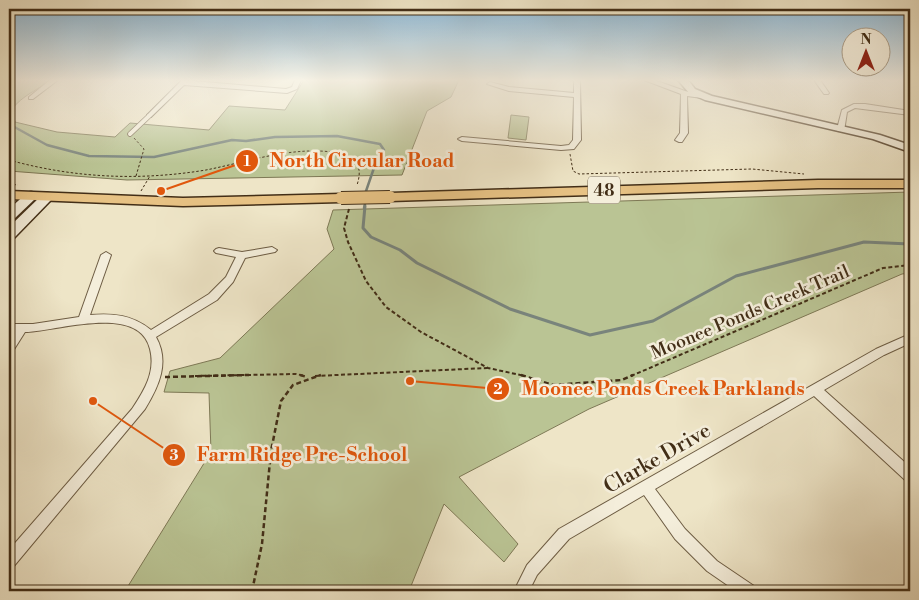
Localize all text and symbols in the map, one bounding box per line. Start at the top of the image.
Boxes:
north arrow [842,28,892,78]
text: N [860,31,872,49]
callout: North Circular Road [235,144,465,178]
text: North Circular Road [269,149,455,173]
text: 1 [243,152,251,171]
road number: 48 [588,176,620,204]
street label: Moonee Ponds Creek Trail [647,260,854,365]
callout: Moonee Ponds Creek Parklands [486,372,814,406]
text: Moonee Ponds Creek Parklands [521,377,805,401]
text: 2 [493,380,503,399]
street label: Clarke Drive [599,418,716,500]
callout: Farm Ridge Pre-School [161,438,417,472]
text: Farm Ridge Pre-School [197,443,407,467]
text: 3 [169,446,179,465]

